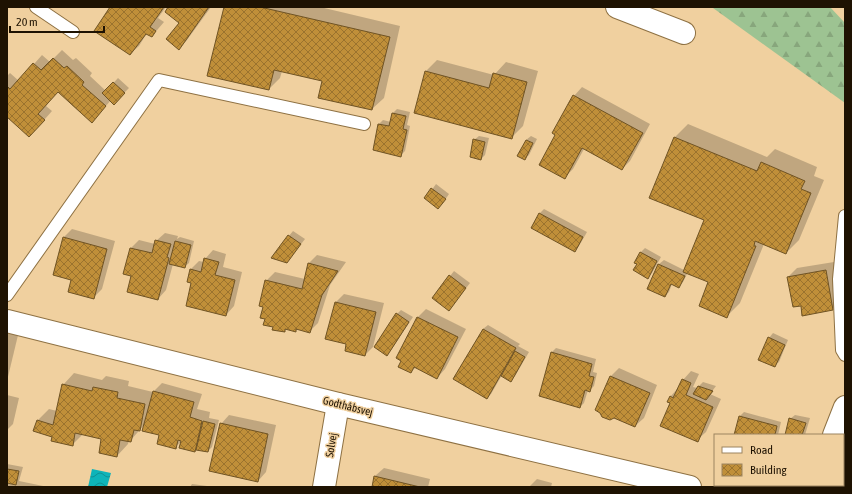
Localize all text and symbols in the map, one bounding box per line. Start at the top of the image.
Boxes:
scale bar [10,8,104,34]
text: 20 m [16,15,38,29]
street label: Godthåbsvej [322,394,374,418]
street label: Solvej [323,432,339,458]
legend [714,434,844,486]
text: Road [750,443,773,457]
text: Building [750,463,788,477]

